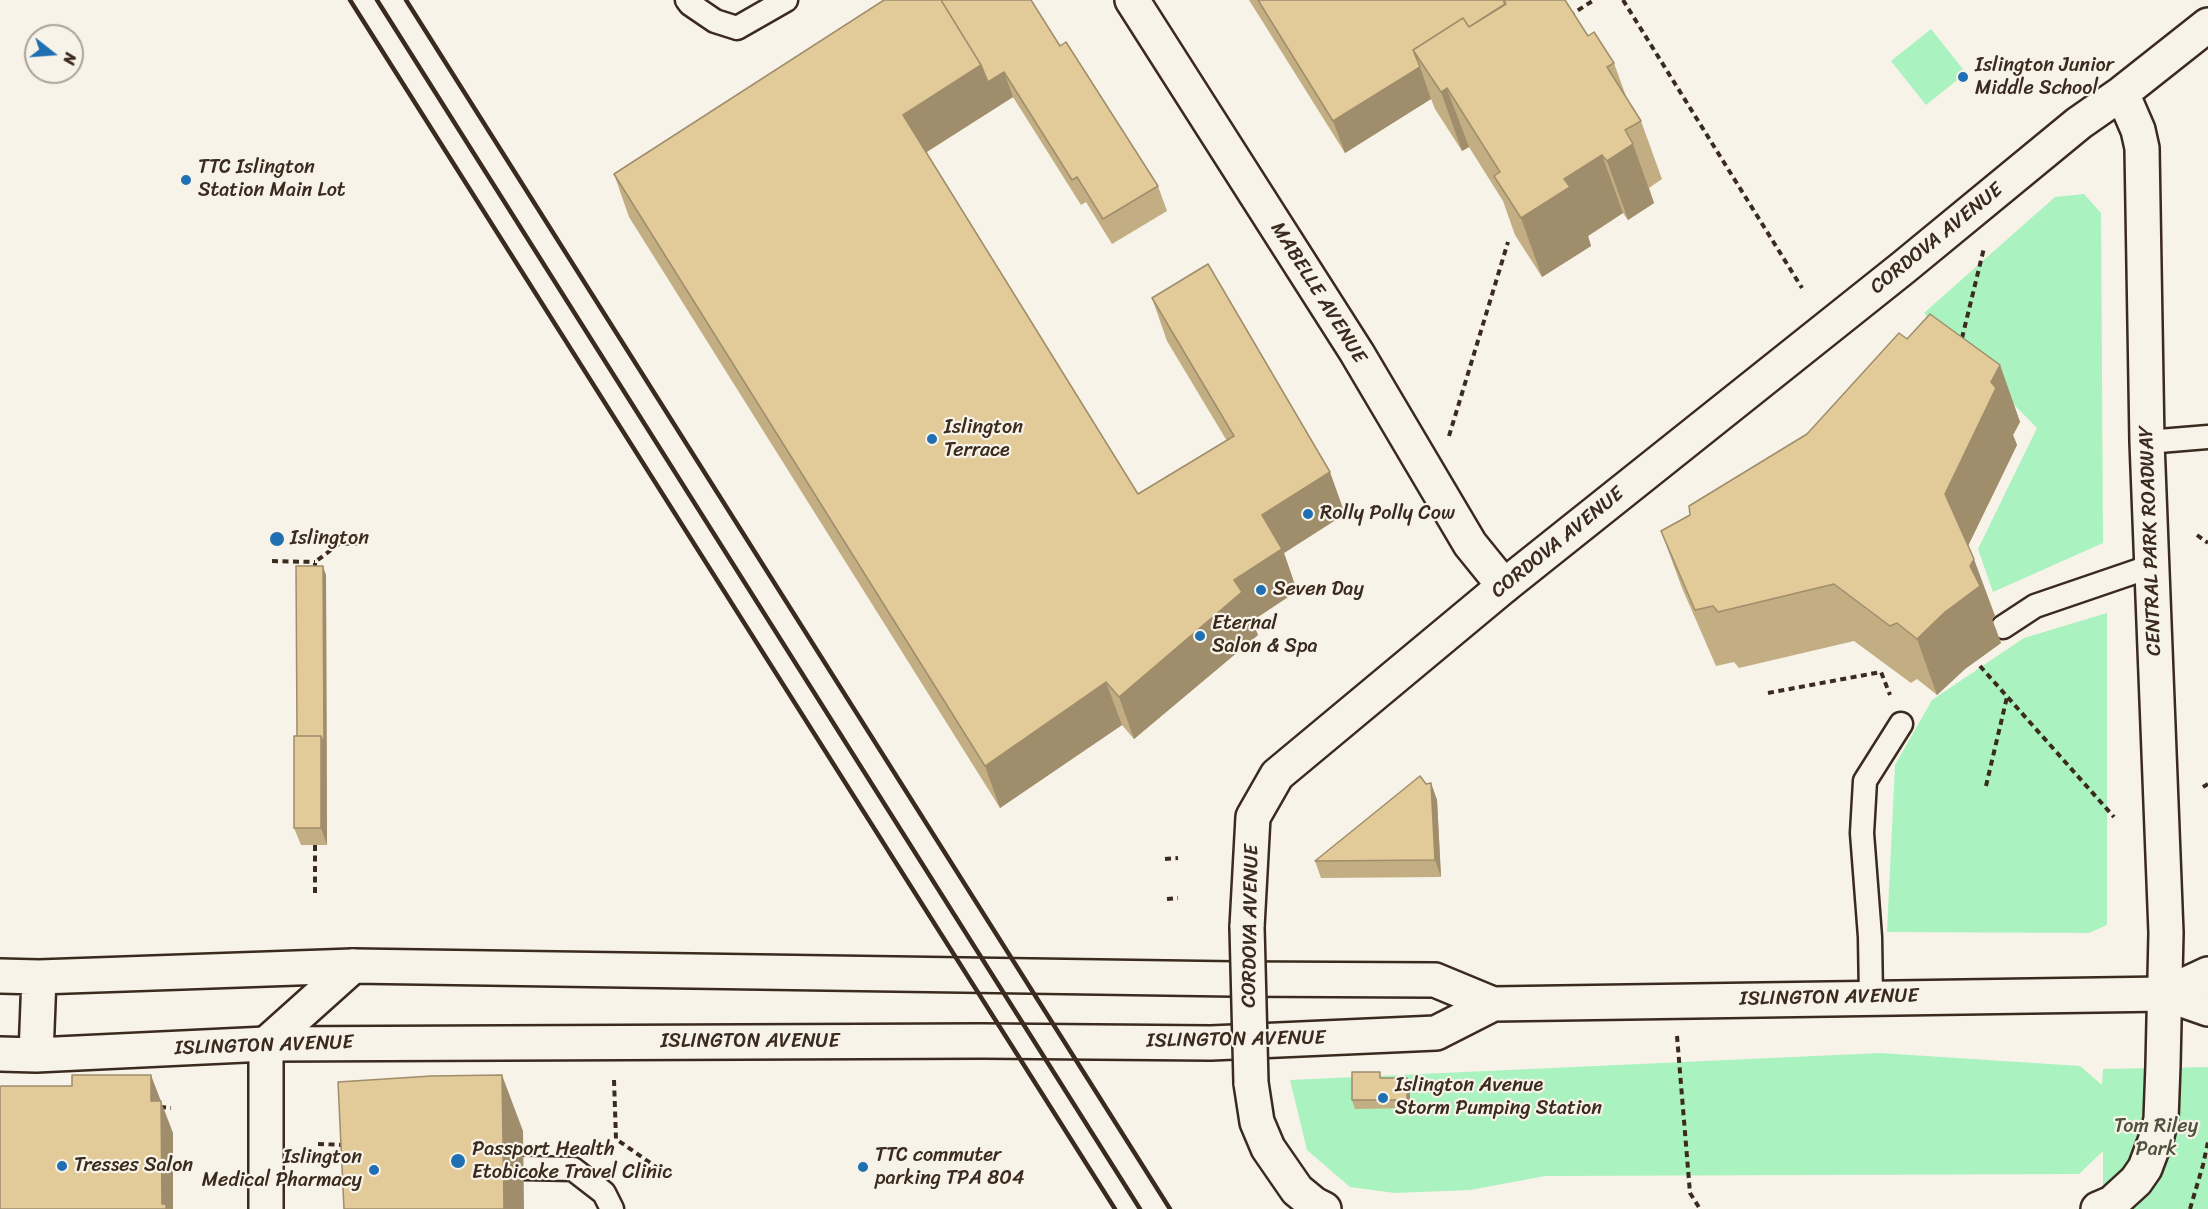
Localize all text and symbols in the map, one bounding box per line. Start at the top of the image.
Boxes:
north arrow [24,24,84,84]
text: N [54,49,85,68]
place label: Islington Junior Middle School [1975,54,2114,101]
marker: Islington Junior Middle School [1956,70,1970,84]
place label: TTC Islington Station Main Lot [198,156,346,203]
marker: TTC Islington Station Main Lot [179,173,193,187]
street label: CORDOVA AVENUE [1866,178,2008,300]
street label: MABELLE AVENUE [1265,218,1371,368]
place label: Islington Terrace [944,416,1023,463]
street label: CENTRAL PARK ROADWAY [2135,426,2167,656]
marker: Islington Terrace [925,432,939,446]
street label: CORDOVA AVENUE [1487,482,1629,604]
place label: Rolly Polly Cow [1320,502,1455,526]
marker: Rolly Polly Cow [1301,507,1315,521]
place label: Islington [290,527,369,551]
marker: Islington [268,530,286,548]
place label: Seven Day [1273,578,1364,602]
marker: Seven Day [1254,583,1268,597]
place label: Eternal Salon & Spa [1212,612,1317,659]
marker: Eternal Salon & Spa [1193,629,1207,643]
street label: CORDOVA AVENUE [1238,844,1264,1008]
street label: ISLINGTON AVENUE [1739,984,1919,1012]
street label: ISLINGTON AVENUE [1146,1026,1326,1054]
street label: ISLINGTON AVENUE [660,1030,840,1054]
street label: ISLINGTON AVENUE [174,1031,354,1061]
place label: Islington Avenue Storm Pumping Station [1395,1074,1602,1121]
marker: Islington Avenue Storm Pumping Station [1376,1091,1390,1105]
park label: Tom Riley Park [2114,1115,2198,1162]
place label: Passport Health Etobicoke Travel Clinic [472,1138,672,1185]
place label: TTC commuter parking TPA 804 [875,1144,1024,1191]
place label: Islington Medical Pharmacy [202,1146,362,1193]
marker: Passport Health Etobicoke Travel Clinic [449,1152,467,1170]
place label: Tresses Salon [74,1154,193,1178]
marker: Tresses Salon [55,1159,69,1173]
marker: TTC commuter parking TPA 804 [856,1160,870,1174]
marker: Islington Medical Pharmacy [367,1163,381,1177]

